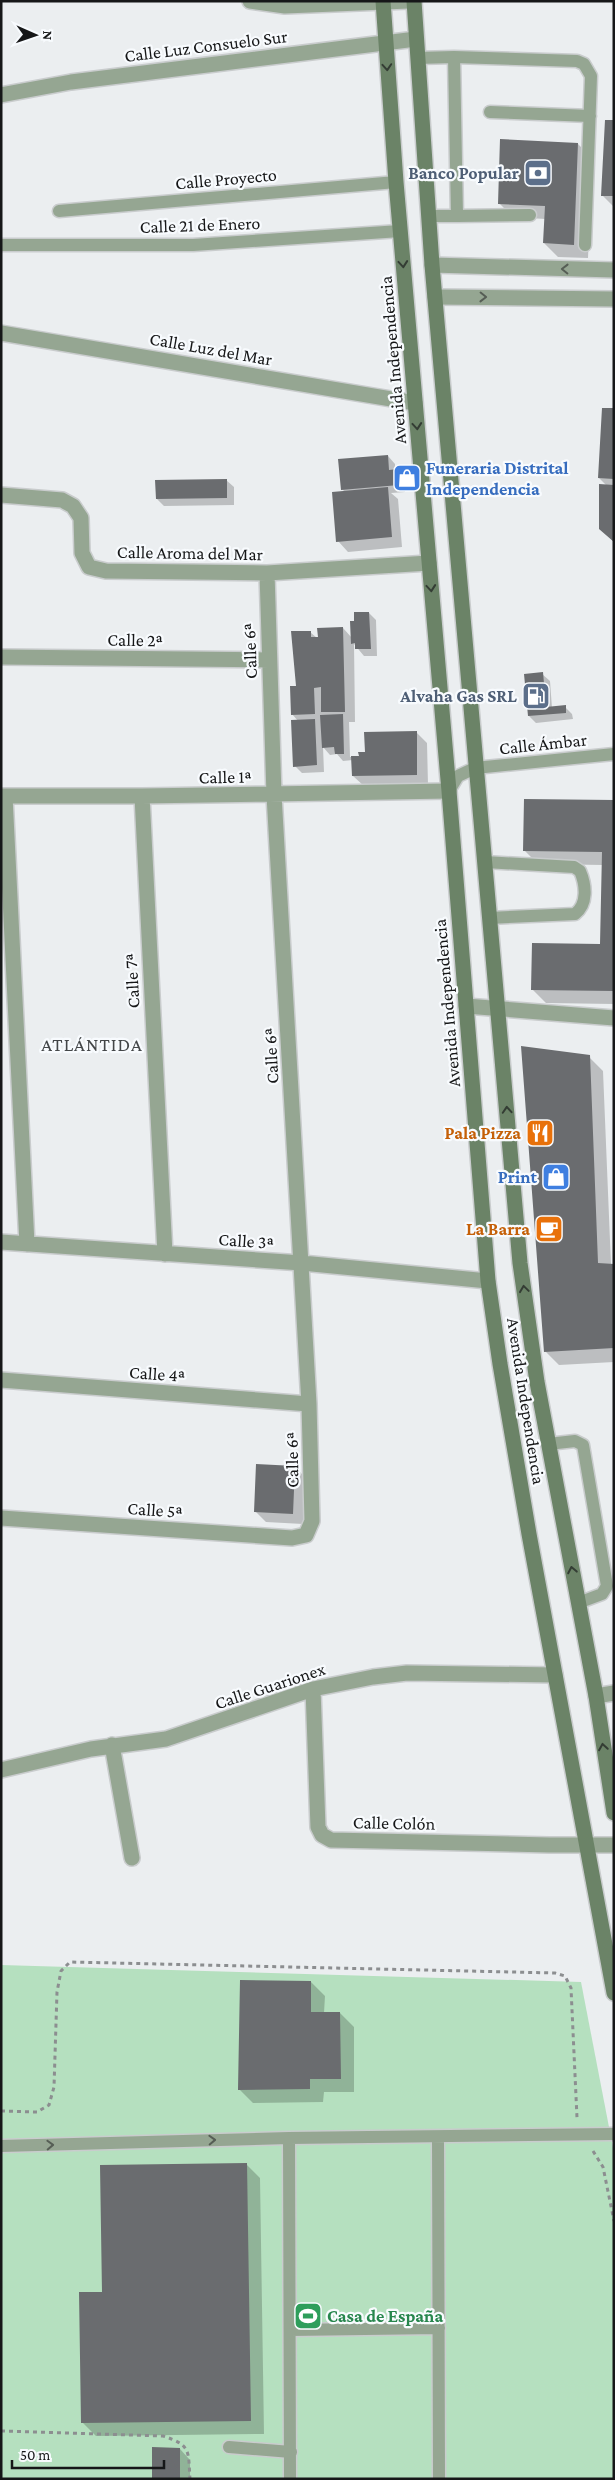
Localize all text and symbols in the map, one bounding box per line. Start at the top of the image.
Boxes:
north arrow [10,10,60,60]
street label: Calle Luz Consuelo Sur [123,26,289,66]
text: N [40,30,56,41]
one-way arrow [381,64,392,72]
bank icon: Banco Popular [523,158,553,188]
place label: Banco Popular [408,163,519,183]
street label: Calle Proyecto [174,165,278,193]
street label: Calle 21 de Enero [139,213,261,237]
one-way arrow [397,261,408,269]
one-way arrow [561,263,569,274]
street label: Avenida Independencia [376,275,410,445]
one-way arrow [480,292,488,303]
street label: Calle Luz del Mar [148,328,274,370]
one-way arrow [411,422,422,430]
place label: Funeraria Distrital Independencia [426,458,569,499]
shop icon: Funeraria Distrital Independencia [392,463,422,493]
street label: Calle Aroma del Mar [117,542,264,564]
one-way arrow [425,584,436,592]
street label: Calle 6ª [239,623,261,679]
street label: Calle 2ª [107,630,163,650]
fuel station icon: Alvaha Gas SRL [521,681,551,711]
place label: Alvaha Gas SRL [399,686,517,706]
street label: Calle Ámbar [498,729,589,759]
street label: Calle 1ª [199,767,251,787]
street label: Avenida Independencia [430,918,464,1088]
street label: Calle 7ª [121,953,143,1009]
street label: Calle 6ª [260,1028,282,1084]
district label: ATLÁNTIDA [41,1034,143,1055]
one-way arrow [502,1106,513,1114]
restaurant icon: Pala Pizza [525,1118,555,1148]
place label: Pala Pizza [445,1123,521,1143]
shop icon: Print [541,1162,571,1192]
place label: Print [498,1167,538,1187]
cafe icon: La Barra [534,1214,564,1244]
place label: La Barra [466,1219,530,1239]
street label: Calle 3ª [218,1229,274,1253]
one-way arrow [519,1285,530,1293]
street label: Avenida Independencia [503,1316,549,1486]
street label: Calle 4ª [128,1362,186,1386]
street label: Calle 6ª [282,1432,302,1488]
street label: Calle 5ª [127,1498,183,1522]
one-way arrow [567,1566,578,1574]
street label: Calle Guarionex [212,1659,328,1713]
one-way arrow [599,1743,609,1752]
street label: Calle Colón [353,1812,436,1834]
one-way arrow [209,2135,217,2145]
one-way arrow [46,2139,54,2150]
sports icon: Casa de España [293,2301,323,2331]
place label: Casa de España [327,2306,443,2326]
scale bar [12,2438,165,2470]
text: 50 m [20,2447,50,2463]

